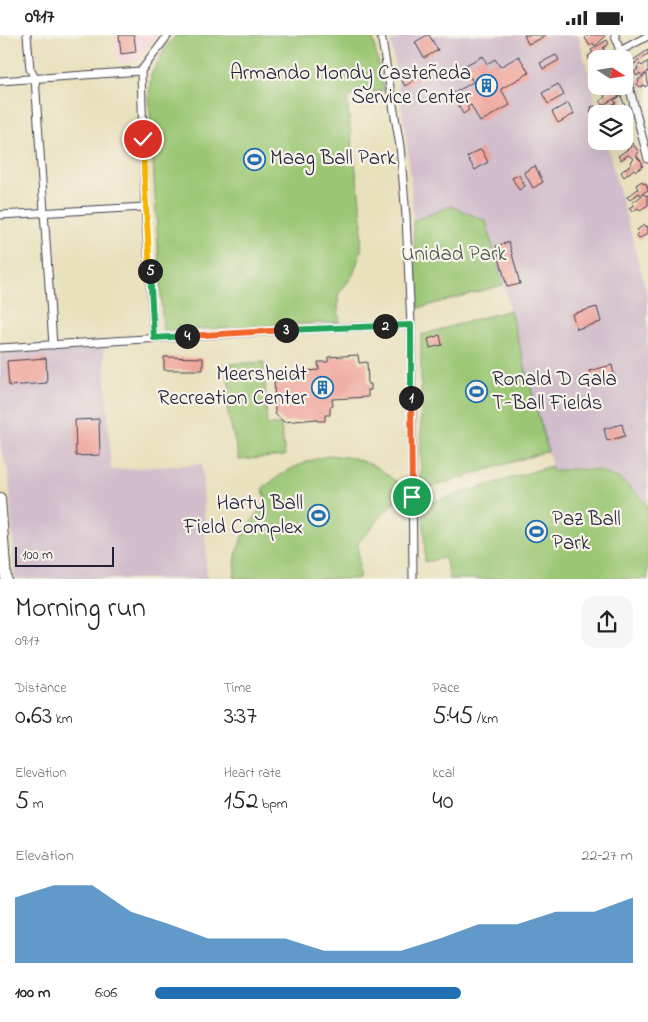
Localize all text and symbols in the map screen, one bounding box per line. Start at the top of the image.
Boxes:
text: 09:17 [25,4,54,31]
north arrow [588,50,632,95]
map controls [588,50,633,150]
place label: Armando Mondy Casteñeda Service Center [230,59,471,113]
building icon: Armando Mondy Casteñeda Service Center [475,74,499,98]
button: layers [588,105,633,150]
pin [122,118,164,160]
icon: check [129,125,157,153]
place label: Maag Ball Park [270,144,397,176]
sports icon: Maag Ball Park [242,147,266,171]
park label: Unidad Park [401,240,508,270]
pin: 5 [138,259,162,283]
text: 5 [146,261,155,282]
pin: 2 [372,313,398,339]
text: 2 [382,316,389,337]
pin: 3 [274,317,298,343]
text: 3 [284,320,289,341]
pin: 4 [174,323,200,349]
text: 4 [185,326,190,347]
place label: Meersheidt Recreation Center [158,360,307,414]
place label: Ronald D Gala T-Ball Fields [492,365,617,419]
building icon: Meersheidt Recreation Center [311,375,335,399]
sports icon: Ronald D Gala T-Ball Fields [464,380,488,404]
pin: 1 [398,385,424,411]
text: 1 [409,388,414,409]
pin [391,476,433,518]
icon: arrive [398,483,426,511]
place label: Harty Ball Field Complex [183,489,303,543]
sports icon: Harty Ball Field Complex [307,504,331,528]
place label: Paz Ball Park [552,505,621,559]
sports icon: Paz Ball Park [524,520,548,544]
scale bar [15,545,114,568]
text: 100 m [22,545,53,566]
text: Morning run [15,589,146,630]
button: share [581,596,633,648]
text: 09:17 [15,629,40,653]
text: Distance [15,678,67,699]
text: Time [224,678,251,699]
text: Pace [432,678,460,699]
text: 0.63 [15,699,52,735]
text: 3:37 [224,699,257,735]
text: 5:45 [432,699,473,735]
text: km [52,709,73,730]
text: /km [473,709,498,730]
text: Elevation [15,763,66,784]
text: Heart rate [224,763,281,784]
text: kcal [432,763,455,784]
text: 5 [15,784,29,820]
text: 152 [224,784,258,820]
text: 40 [432,784,453,820]
text: m [29,794,44,815]
text: bpm [258,794,288,815]
text: Elevation [15,844,74,868]
text: 22–27 m [582,844,633,868]
text: 100 m [15,981,50,1005]
text: 6:06 [95,981,117,1005]

